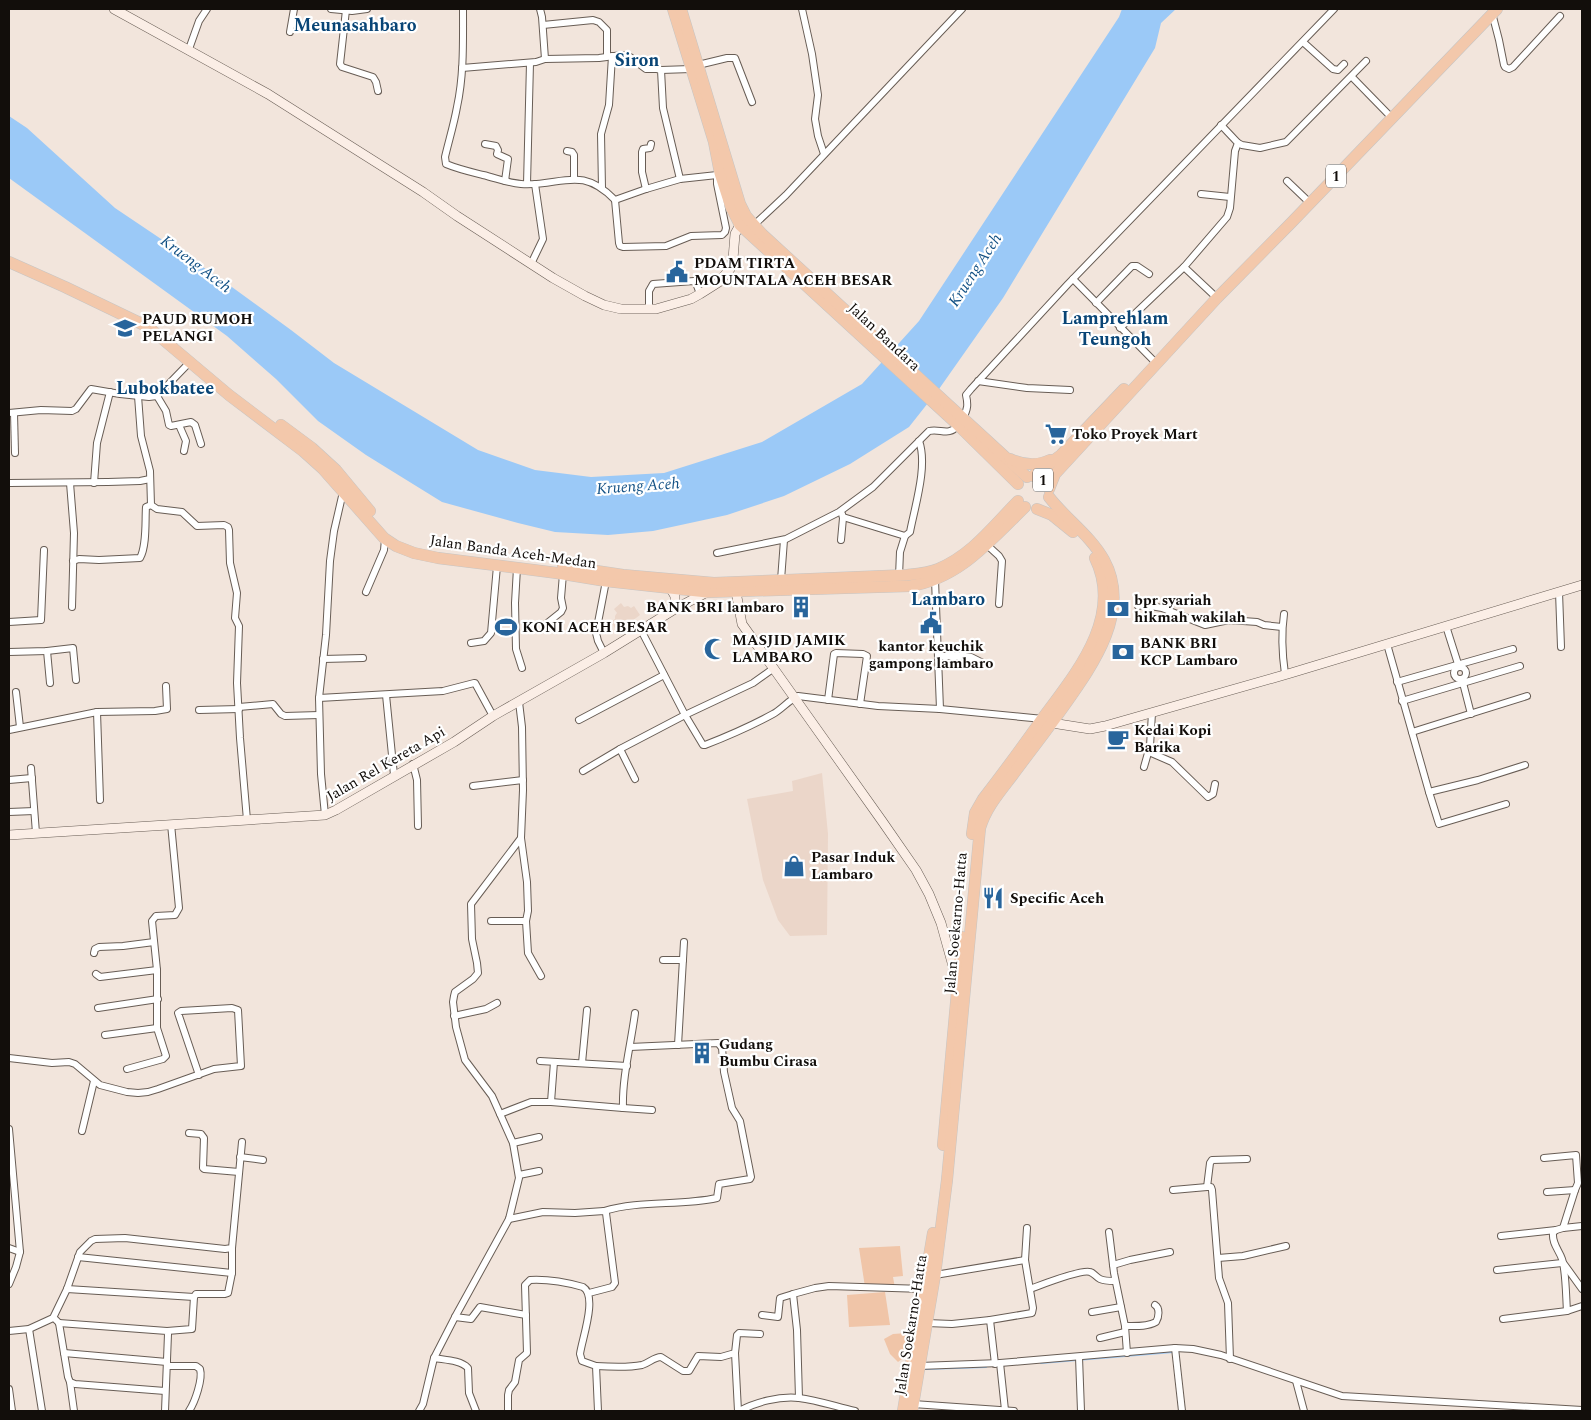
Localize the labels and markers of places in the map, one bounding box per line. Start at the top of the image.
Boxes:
place label: PDAM TIRTA MOUNTALA ACEH BESAR [694,252,893,292]
public building icon: PDAM TIRTA MOUNTALA ACEH BESAR [664,259,690,285]
place label: PAUD RUMOH PELANGI [142,308,253,348]
school or university icon: PAUD RUMOH PELANGI [112,315,138,341]
supermarket icon: Toko Proyek Mart [1043,421,1069,447]
place label: Toko Proyek Mart [1072,423,1198,446]
place label: bpr syariah hikmah wakilah [1134,589,1246,629]
building icon: BANK BRI lambaro [788,594,814,620]
place label: BANK BRI lambaro [646,596,784,619]
bank icon: bpr syariah hikmah wakilah [1105,596,1131,622]
public building icon: kantor keuchik gampong lambaro [918,610,944,636]
sports icon: KONI ACEH BESAR [493,614,519,640]
place label: KONI ACEH BESAR [522,616,668,639]
place label: MASJID JAMIK LAMBARO [732,629,846,669]
place label: BANK BRI KCP Lambaro [1140,632,1238,672]
place label: kantor keuchik gampong lambaro [869,635,993,675]
mosque icon: MASJID JAMIK LAMBARO [702,636,728,662]
bank icon: BANK BRI KCP Lambaro [1110,639,1136,665]
place label: Kedai Kopi Barika [1134,719,1212,759]
cafe icon: Kedai Kopi Barika [1105,726,1131,752]
place label: Pasar Induk Lambaro [811,846,895,886]
shop icon: Pasar Induk Lambaro [781,853,807,879]
restaurant icon: Specific Aceh [980,885,1006,911]
place label: Specific Aceh [1010,887,1104,910]
place label: Gudang Bumbu Cirasa [719,1033,818,1073]
building icon: Gudang Bumbu Cirasa [689,1040,715,1066]

